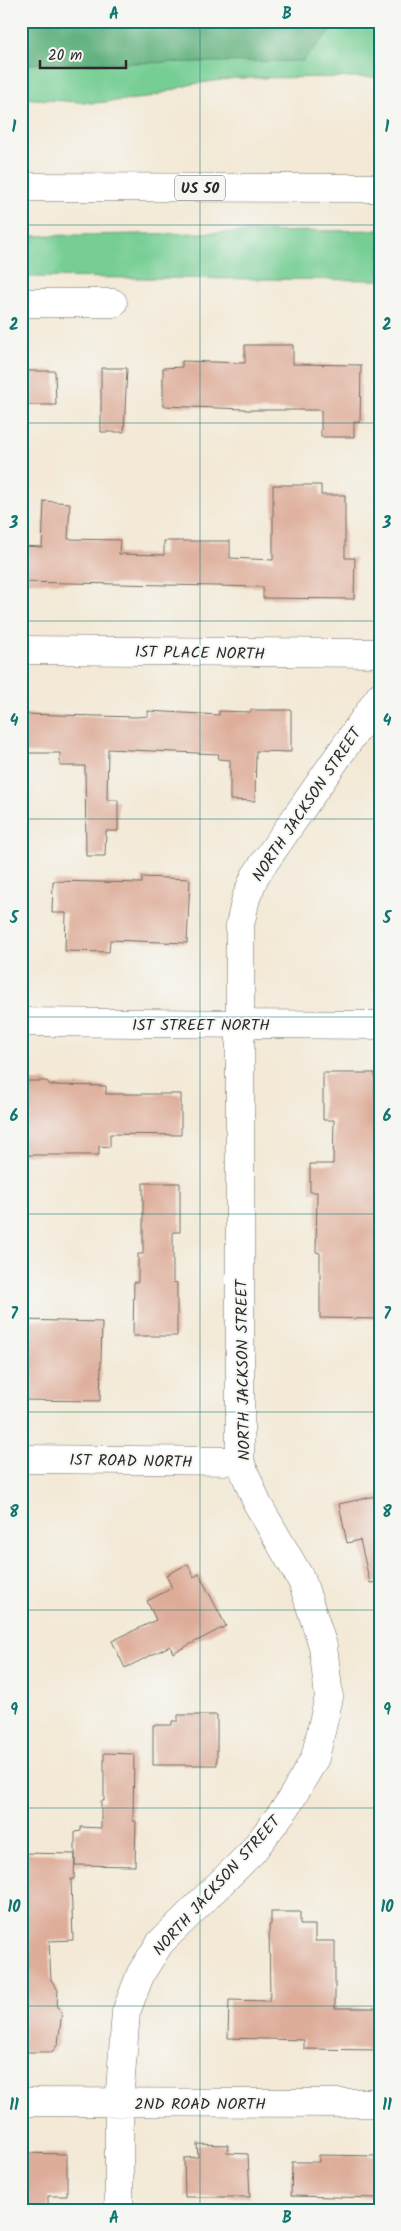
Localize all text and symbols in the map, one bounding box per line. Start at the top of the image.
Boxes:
text: A [109,2,119,27]
text: B [282,2,292,27]
scale bar [40,38,126,70]
text: 20 m [48,44,82,68]
text: 1 [12,115,17,140]
text: 1 [385,115,390,140]
road number: US 50 [175,176,225,200]
text: 2 [9,313,19,338]
text: 2 [382,313,392,338]
text: 3 [9,511,19,536]
text: 3 [382,511,392,536]
street label: 1ST PLACE NORTH [135,640,265,667]
text: 4 [10,709,19,734]
text: 4 [383,709,392,734]
street label: NORTH JACKSON STREET [246,722,369,887]
text: 5 [9,906,20,931]
text: 5 [382,906,393,931]
street label: 1ST STREET NORTH [132,1013,270,1038]
text: 6 [10,1104,19,1129]
text: 6 [383,1104,392,1129]
street label: NORTH JACKSON STREET [229,1278,258,1461]
text: 7 [10,1302,18,1327]
text: 7 [383,1302,391,1327]
street label: 1ST ROAD NORTH [69,1448,193,1475]
text: 8 [9,1500,19,1525]
text: 8 [382,1500,392,1525]
text: 9 [10,1698,18,1723]
text: 9 [383,1698,391,1723]
street label: NORTH JACKSON STREET [147,1809,288,1962]
text: 10 [7,1895,21,1920]
text: 10 [380,1895,394,1920]
street label: 2ND ROAD NORTH [134,2092,266,2117]
text: 11 [9,2093,19,2118]
text: 11 [382,2093,392,2118]
text: A [109,2206,119,2231]
text: B [282,2206,292,2231]

